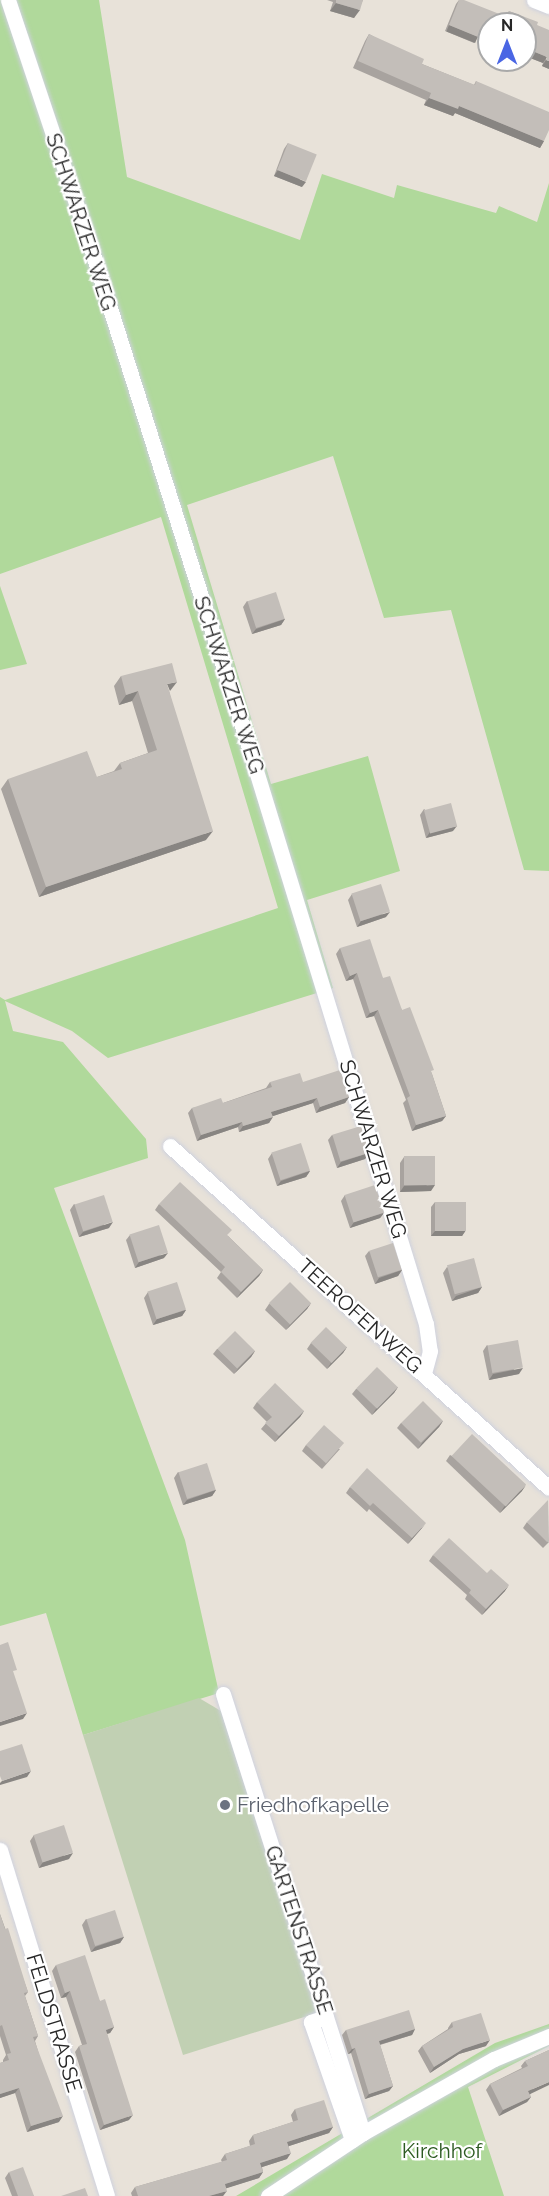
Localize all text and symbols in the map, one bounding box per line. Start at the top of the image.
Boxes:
north arrow [477,12,537,72]
text: N [501,16,513,35]
street label: SCHWARZER WEG [40,130,122,314]
street label: SCHWARZER WEG [188,593,270,777]
street label: SCHWARZER WEG [334,1056,412,1242]
street label: TEEROFENWEG [293,1254,427,1378]
place label: Friedhofkapelle [237,1792,389,1818]
marker: Friedhofkapelle [218,1798,232,1812]
street label: GARTENSTRASSE [260,1842,338,2018]
street label: FELDSTRASSE [21,1951,87,2095]
park label: Kirchhof [402,2138,482,2164]

